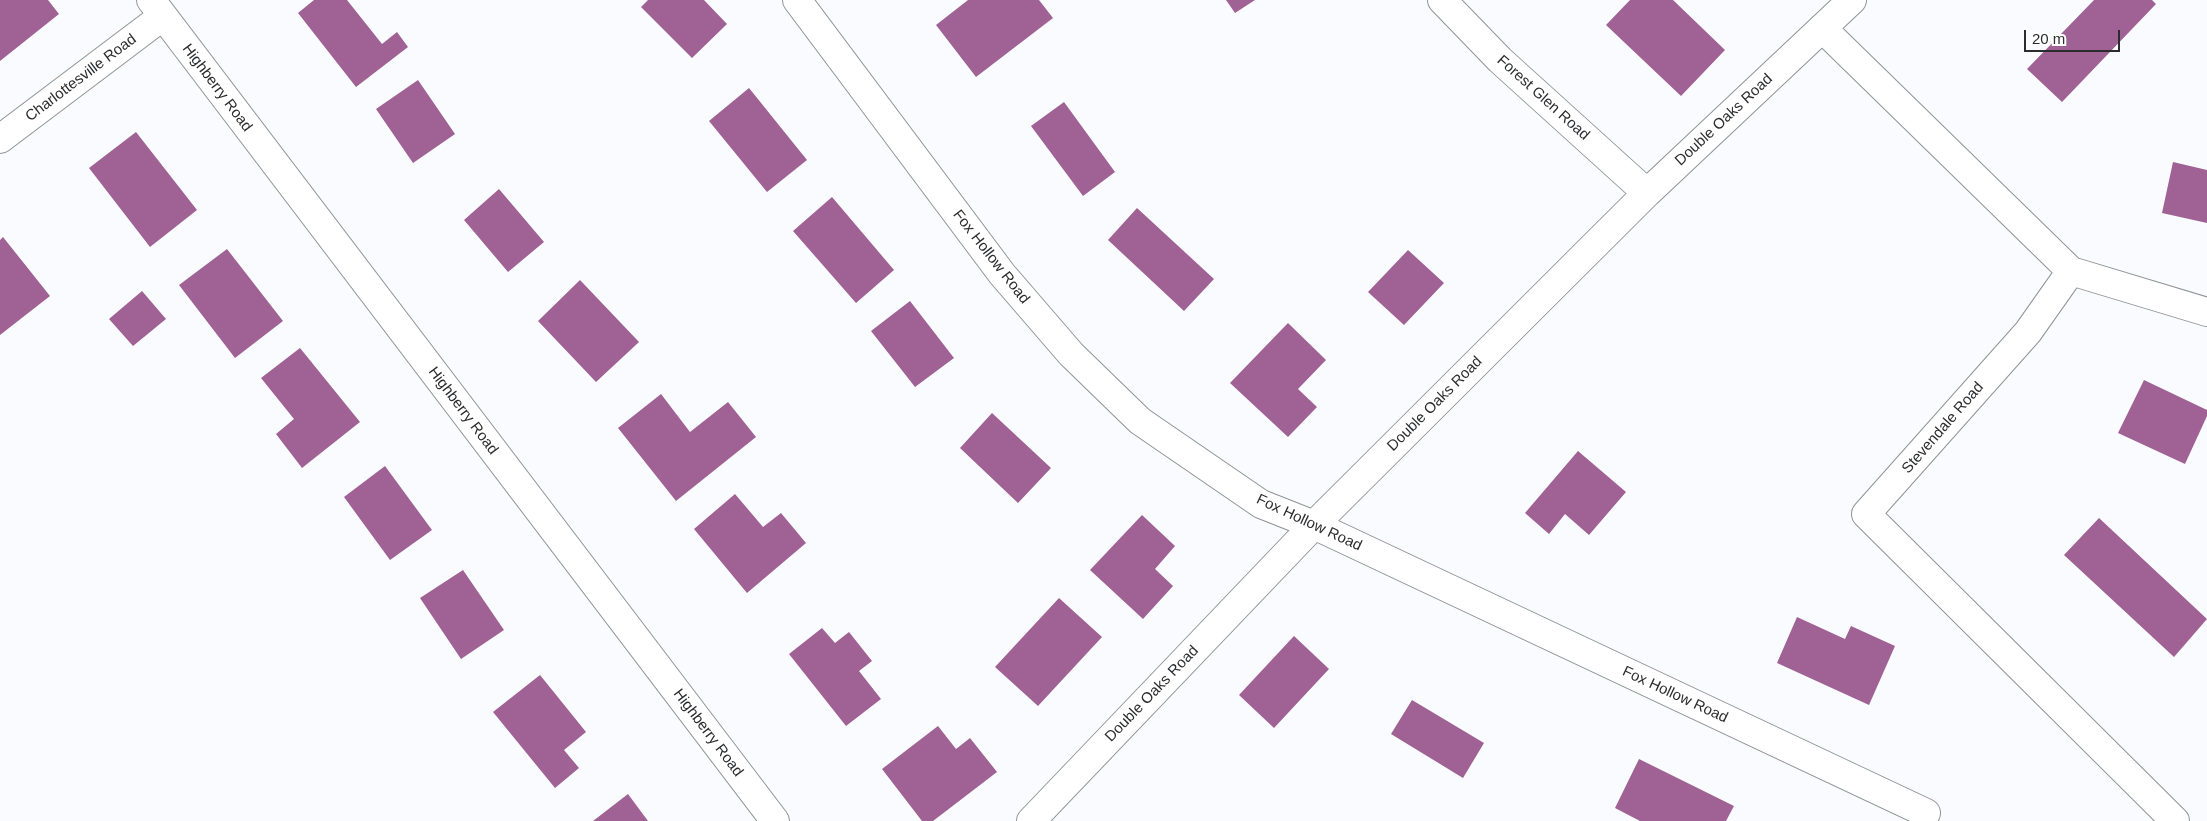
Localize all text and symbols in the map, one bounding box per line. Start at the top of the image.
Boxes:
scale bar [2027,20,2123,52]
street label: Charlottesville Road [22,30,140,126]
text: 20 m [2032,30,2065,47]
street label: Highberry Road [178,41,256,135]
street label: Forest Glen Road [1493,52,1593,144]
street label: Double Oaks Road [1672,70,1776,170]
street label: Fox Hollow Road [949,206,1033,308]
street label: Double Oaks Road [1384,353,1486,455]
street label: Highberry Road [424,364,502,458]
street label: Stevendale Road [1898,379,1988,477]
street label: Fox Hollow Road [1253,491,1365,555]
street label: Double Oaks Road [1102,642,1202,746]
street label: Fox Hollow Road [1619,663,1731,727]
street label: Highberry Road [669,686,747,780]

